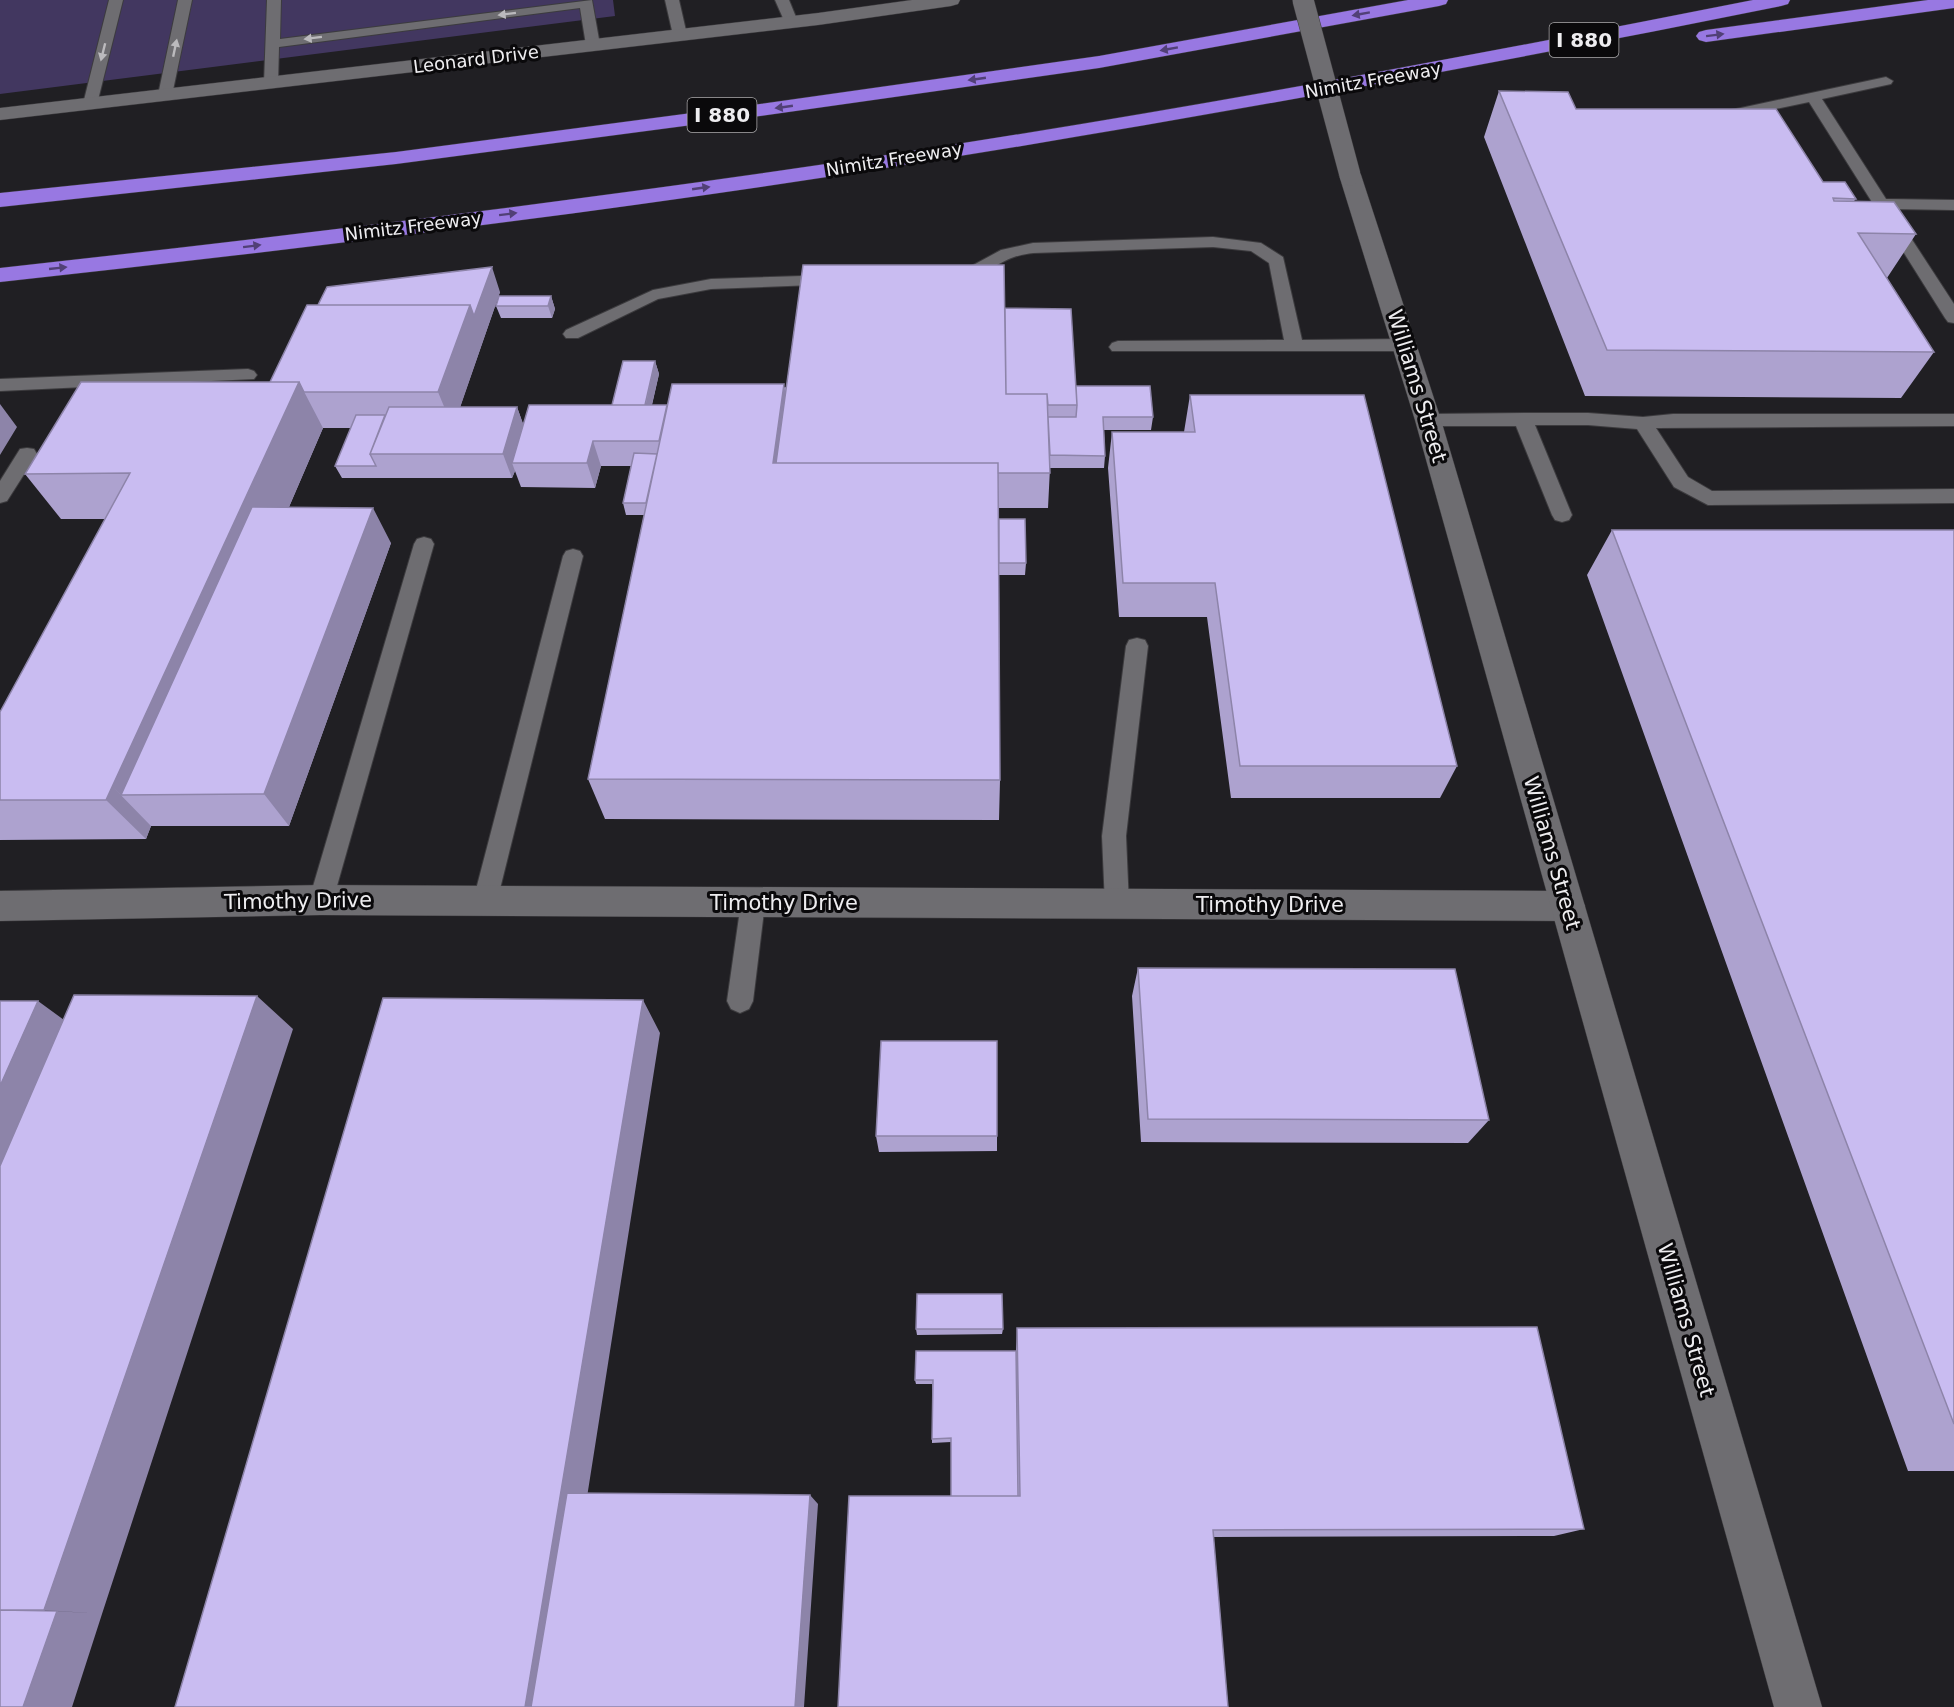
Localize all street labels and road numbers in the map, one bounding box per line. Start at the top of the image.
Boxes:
road number: I 880 [1550,23,1618,57]
street label: Leonard Drive [412,41,540,77]
street label: Nimitz Freeway [1303,58,1443,102]
road number: I 880 [688,98,756,132]
street label: Nimitz Freeway [824,138,964,180]
street label: Nimitz Freeway [343,207,483,245]
street label: Williams Street [1382,307,1452,465]
street label: Williams Street [1519,774,1585,932]
street label: Timothy Drive [223,888,372,914]
street label: Timothy Drive [709,891,858,915]
street label: Timothy Drive [1195,893,1344,917]
street label: Williams Street [1653,1241,1719,1399]

